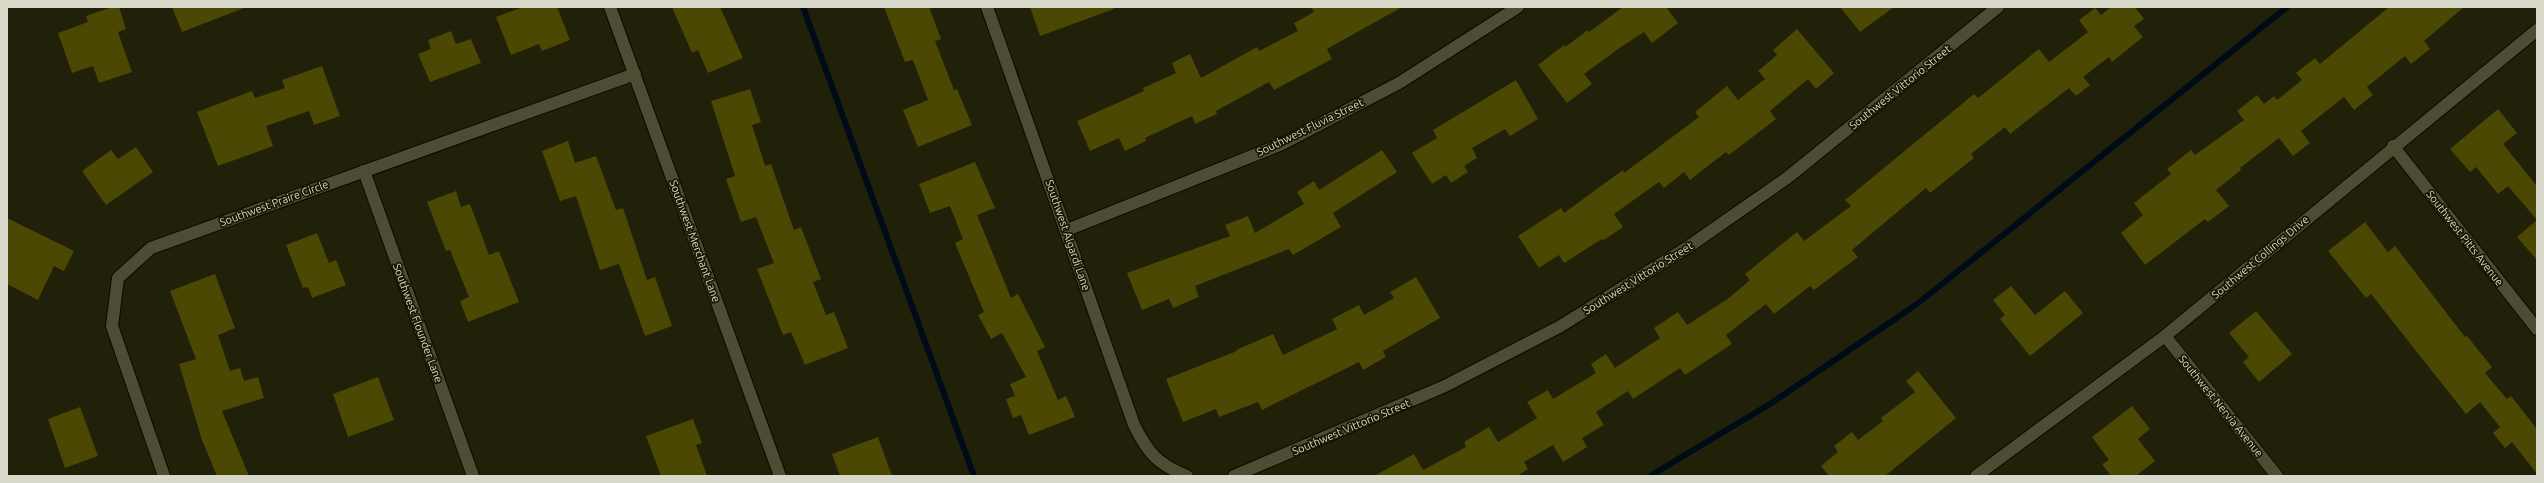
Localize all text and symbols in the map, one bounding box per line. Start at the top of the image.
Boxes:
street label: Southwest Vittorio Street [1847,42,1954,132]
street label: Southwest Fluvia Street [1255,96,1366,158]
street label: Southwest Praire Circle [218,178,330,228]
street label: Southwest Merchant Lane [667,178,723,304]
street label: Southwest Algardi Lane [1043,178,1093,292]
street label: Southwest Pitts Avenue [2424,188,2506,288]
street label: Southwest Collings Drive [2209,213,2311,301]
street label: Southwest Vittorio Street [1581,239,1696,317]
street label: Southwest Flounder Lane [391,262,445,384]
street label: Southwest Nervia Avenue [2176,353,2266,459]
street label: Southwest Vittorio Street [1290,396,1412,457]

